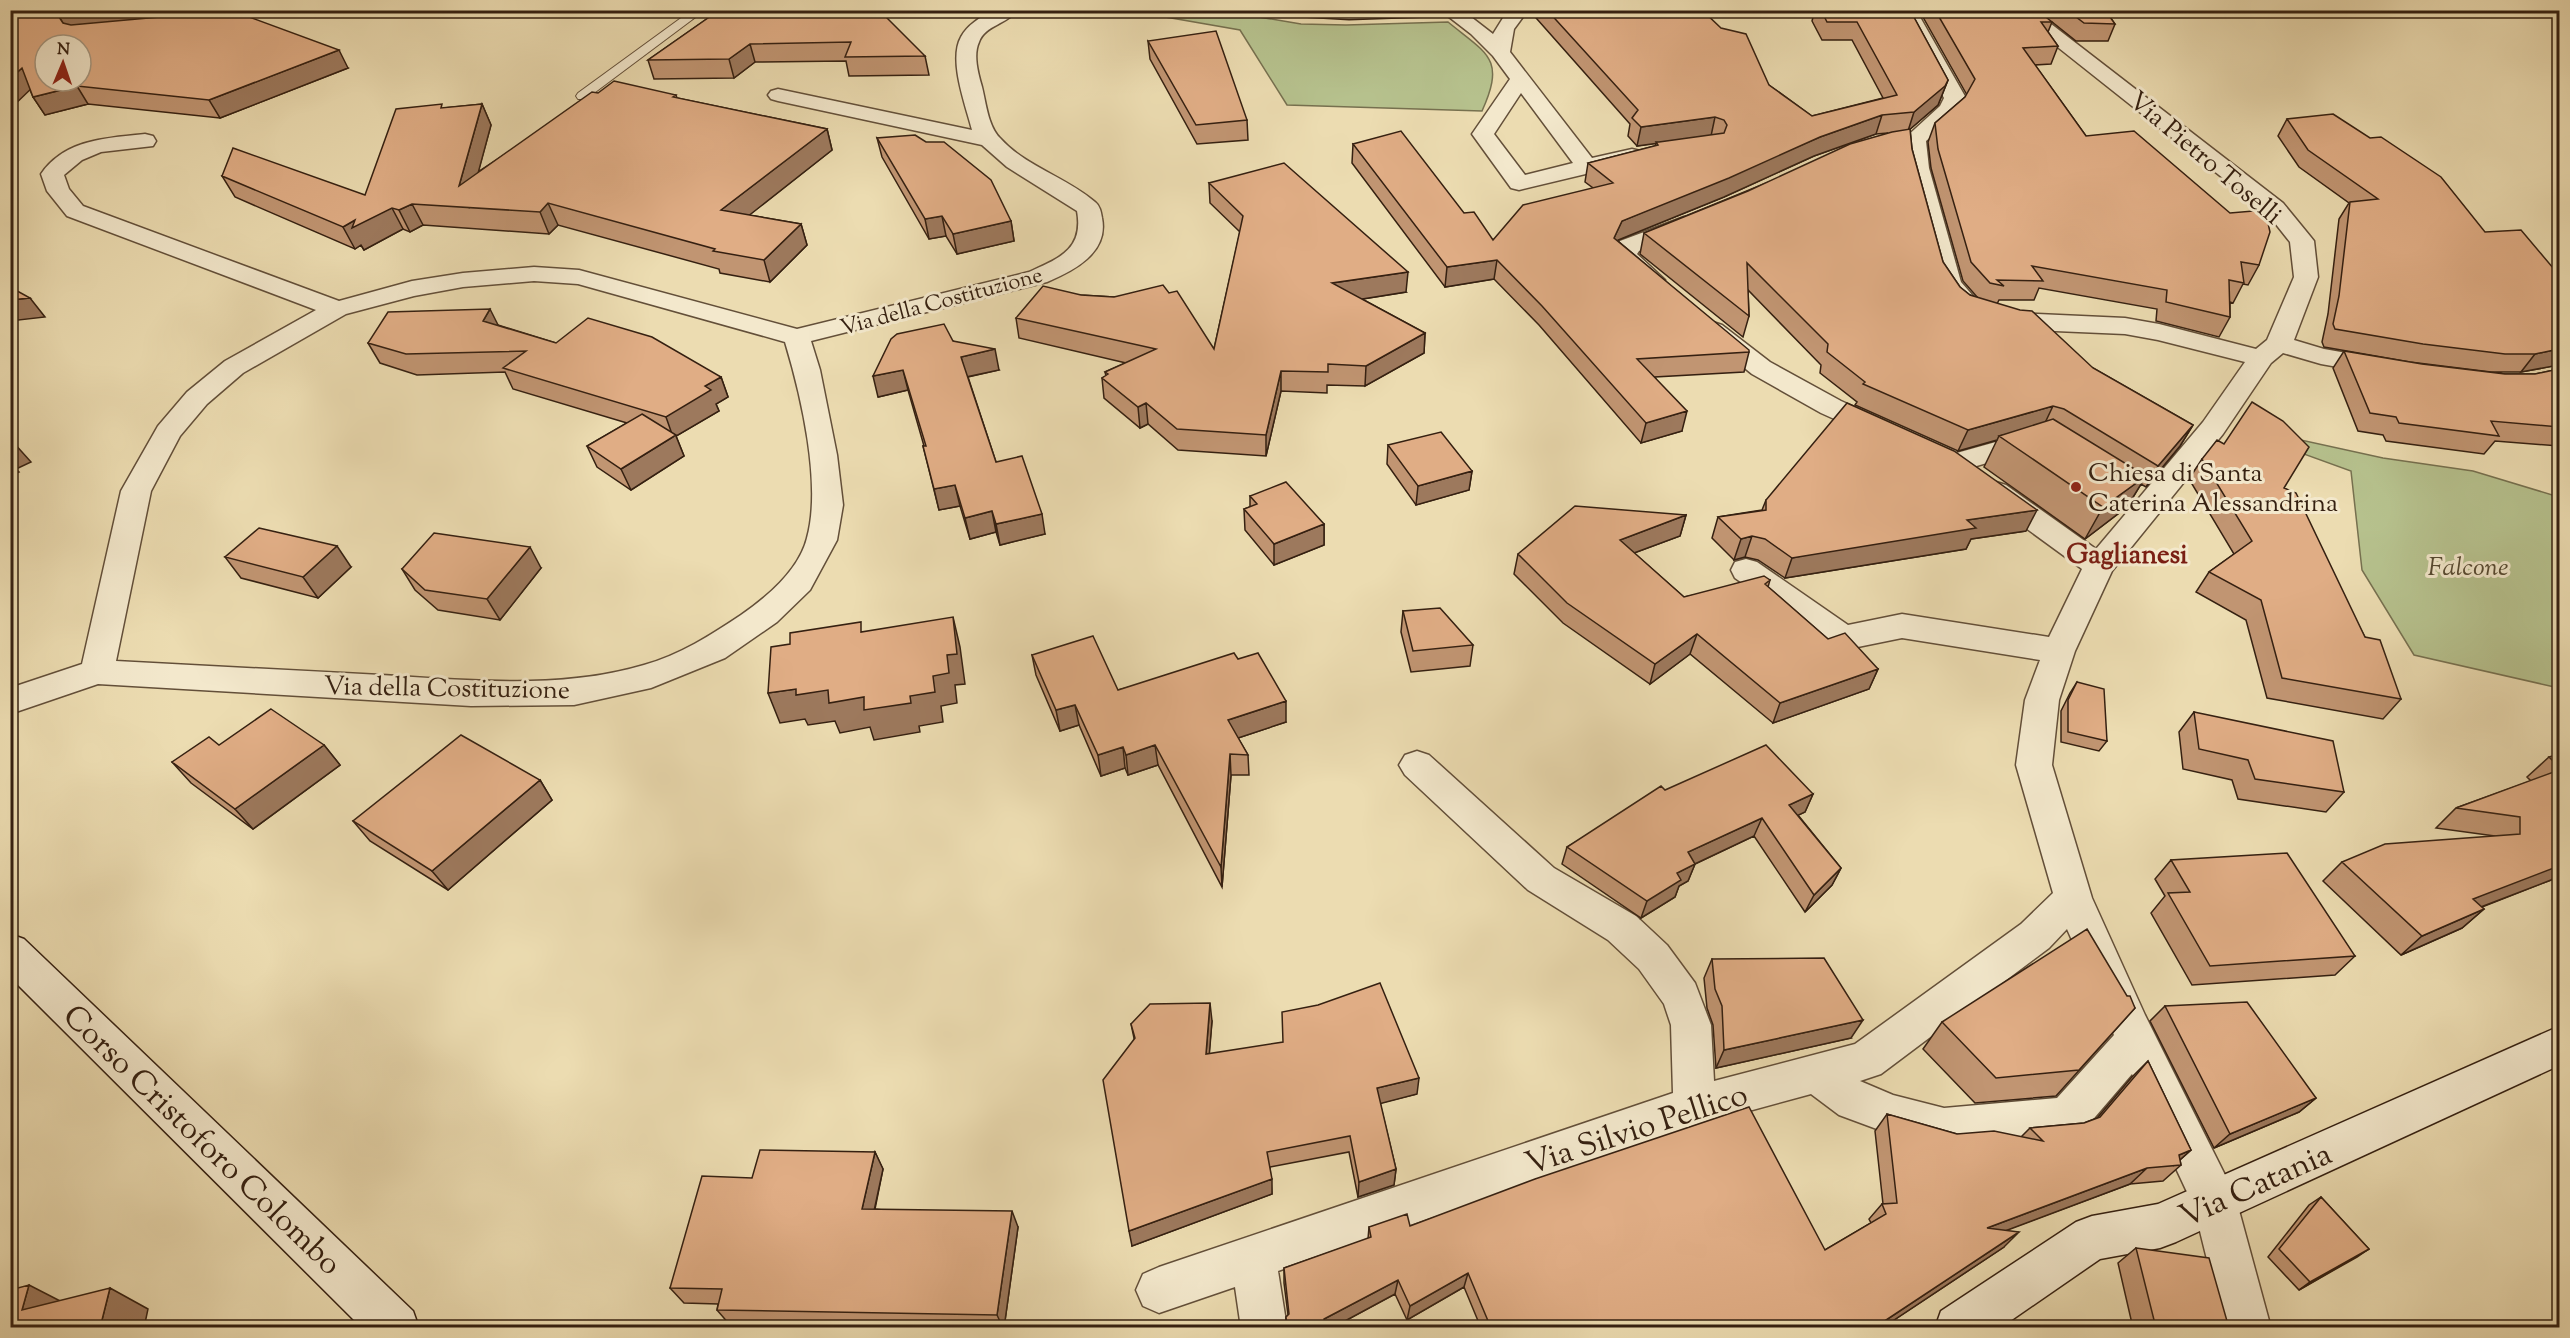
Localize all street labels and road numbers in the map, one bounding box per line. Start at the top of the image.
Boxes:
street label: Via Pietro Toselli [2119,83,2289,234]
street label: Via della Costituzione [837,261,1046,345]
street label: Via della Costituzione [324,669,570,710]
street label: Corso Cristoforo Colombo [51,995,351,1287]
street label: Via Silvio Pellico [1520,1073,1754,1189]
street label: Via Catania [2172,1133,2340,1241]

